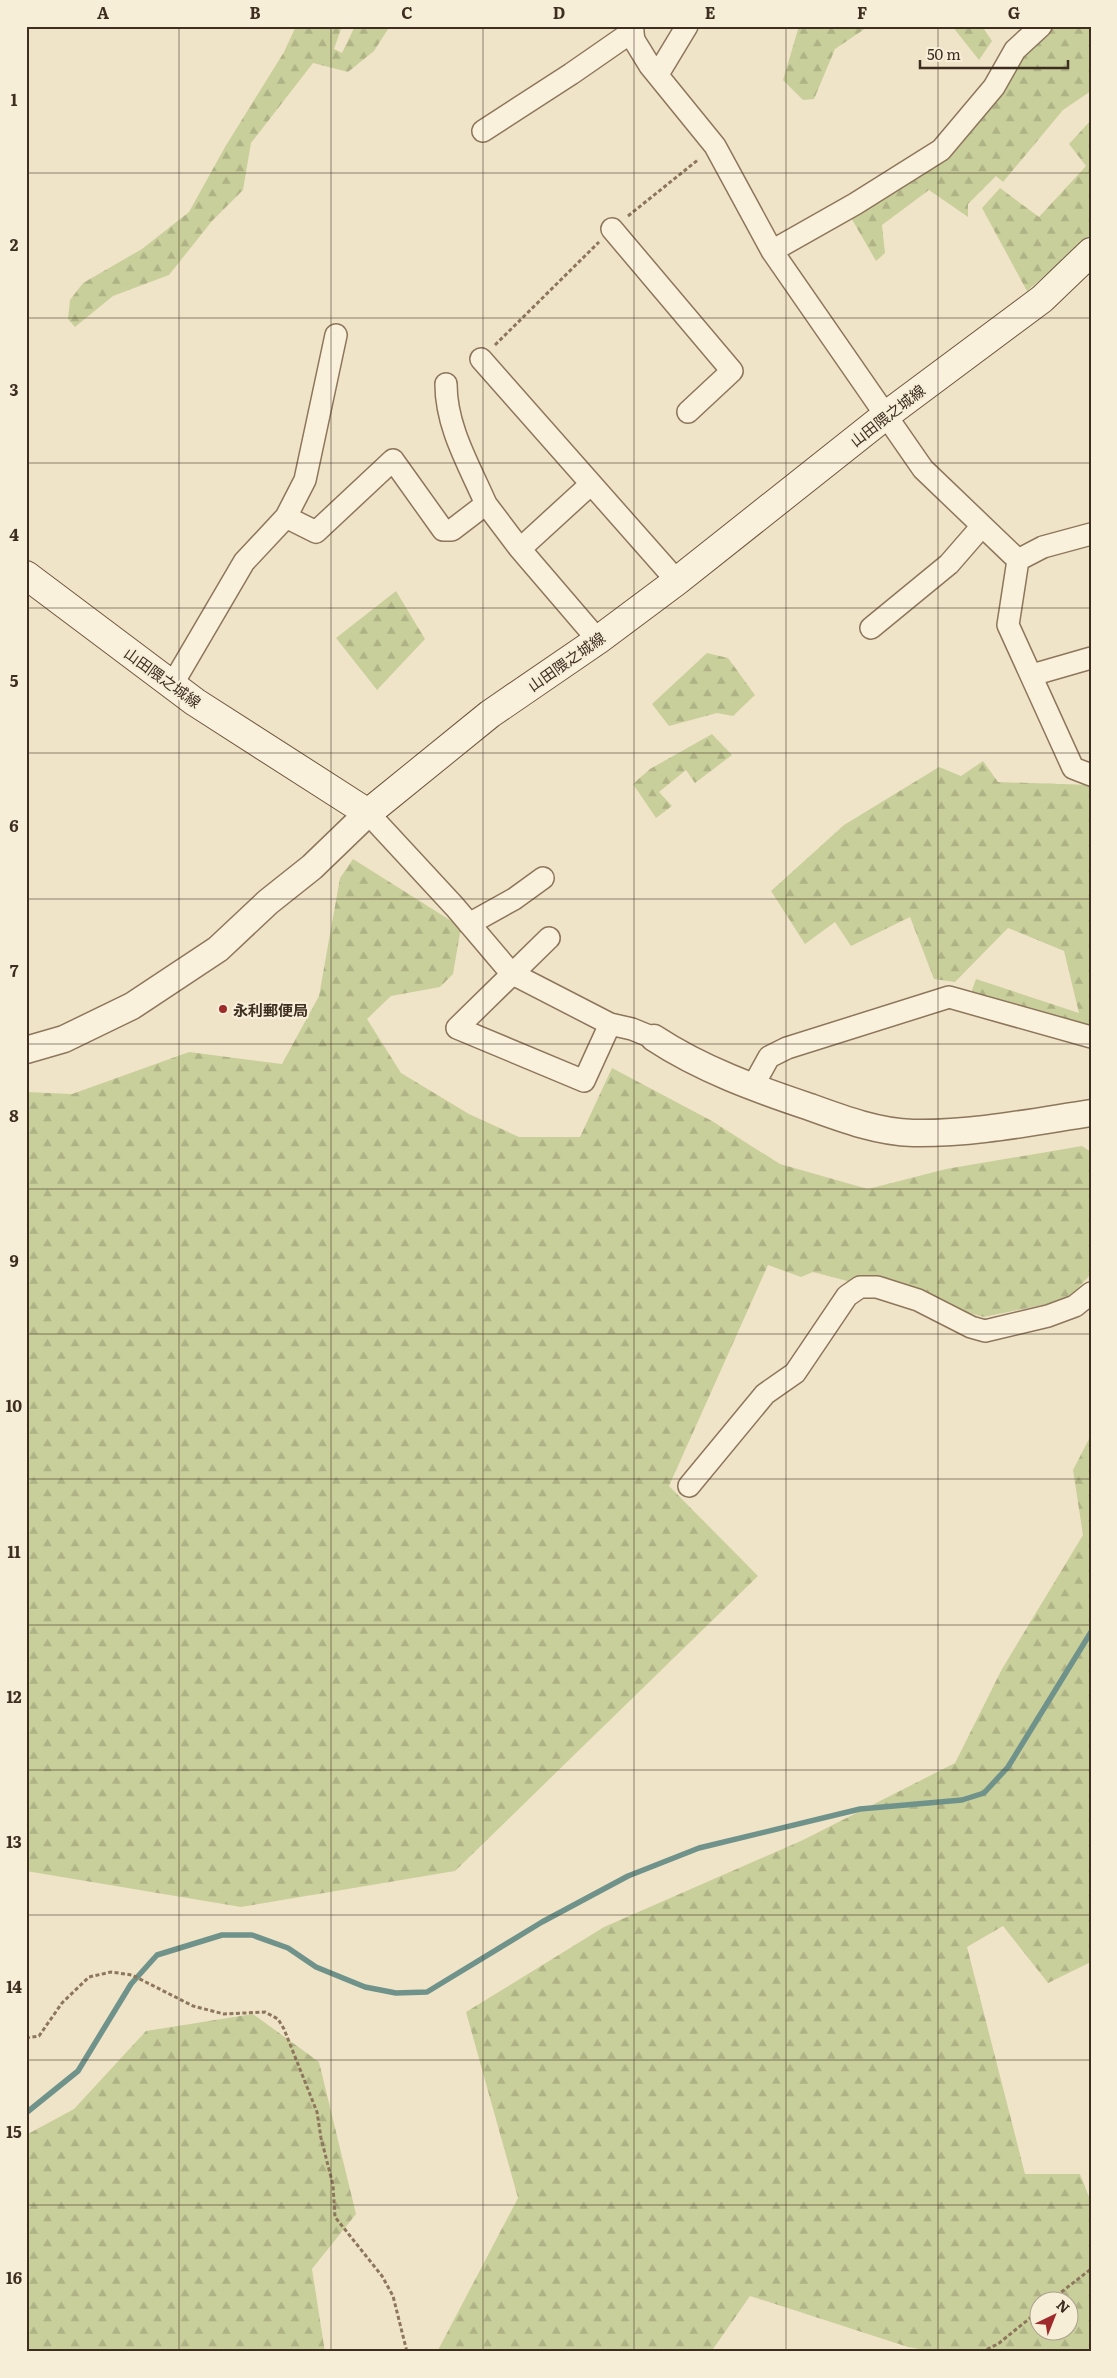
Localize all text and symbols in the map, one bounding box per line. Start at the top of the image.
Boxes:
text: A [97,0,109,24]
text: B [249,0,261,24]
text: C [401,0,413,24]
text: D [553,0,565,24]
text: E [705,0,716,24]
text: F [857,0,867,24]
text: G [1008,0,1020,24]
scale bar [920,38,1067,70]
text: 50 m [927,42,961,65]
text: 1 [11,87,18,111]
text: 2 [10,232,19,256]
text: 3 [10,377,19,401]
street label: 山田隈之城線 [844,378,930,452]
text: 4 [9,522,19,546]
street label: 山田隈之城線 [523,626,609,696]
street label: 山田隈之城線 [120,641,206,713]
text: 5 [10,668,19,692]
text: 6 [9,813,19,837]
text: 7 [10,958,19,982]
place label: 永利郵便局 [233,998,308,1021]
marker: 永利郵便局 [217,1003,229,1015]
text: 8 [9,1103,19,1127]
text: 9 [9,1248,19,1272]
text: 10 [6,1393,22,1417]
text: 11 [7,1539,21,1563]
text: 12 [6,1684,22,1708]
text: 13 [6,1829,22,1853]
text: 14 [6,1974,22,1998]
text: 15 [6,2119,22,2143]
text: 16 [6,2265,22,2289]
north arrow [1030,2290,1080,2340]
text: N [1052,2294,1075,2317]

